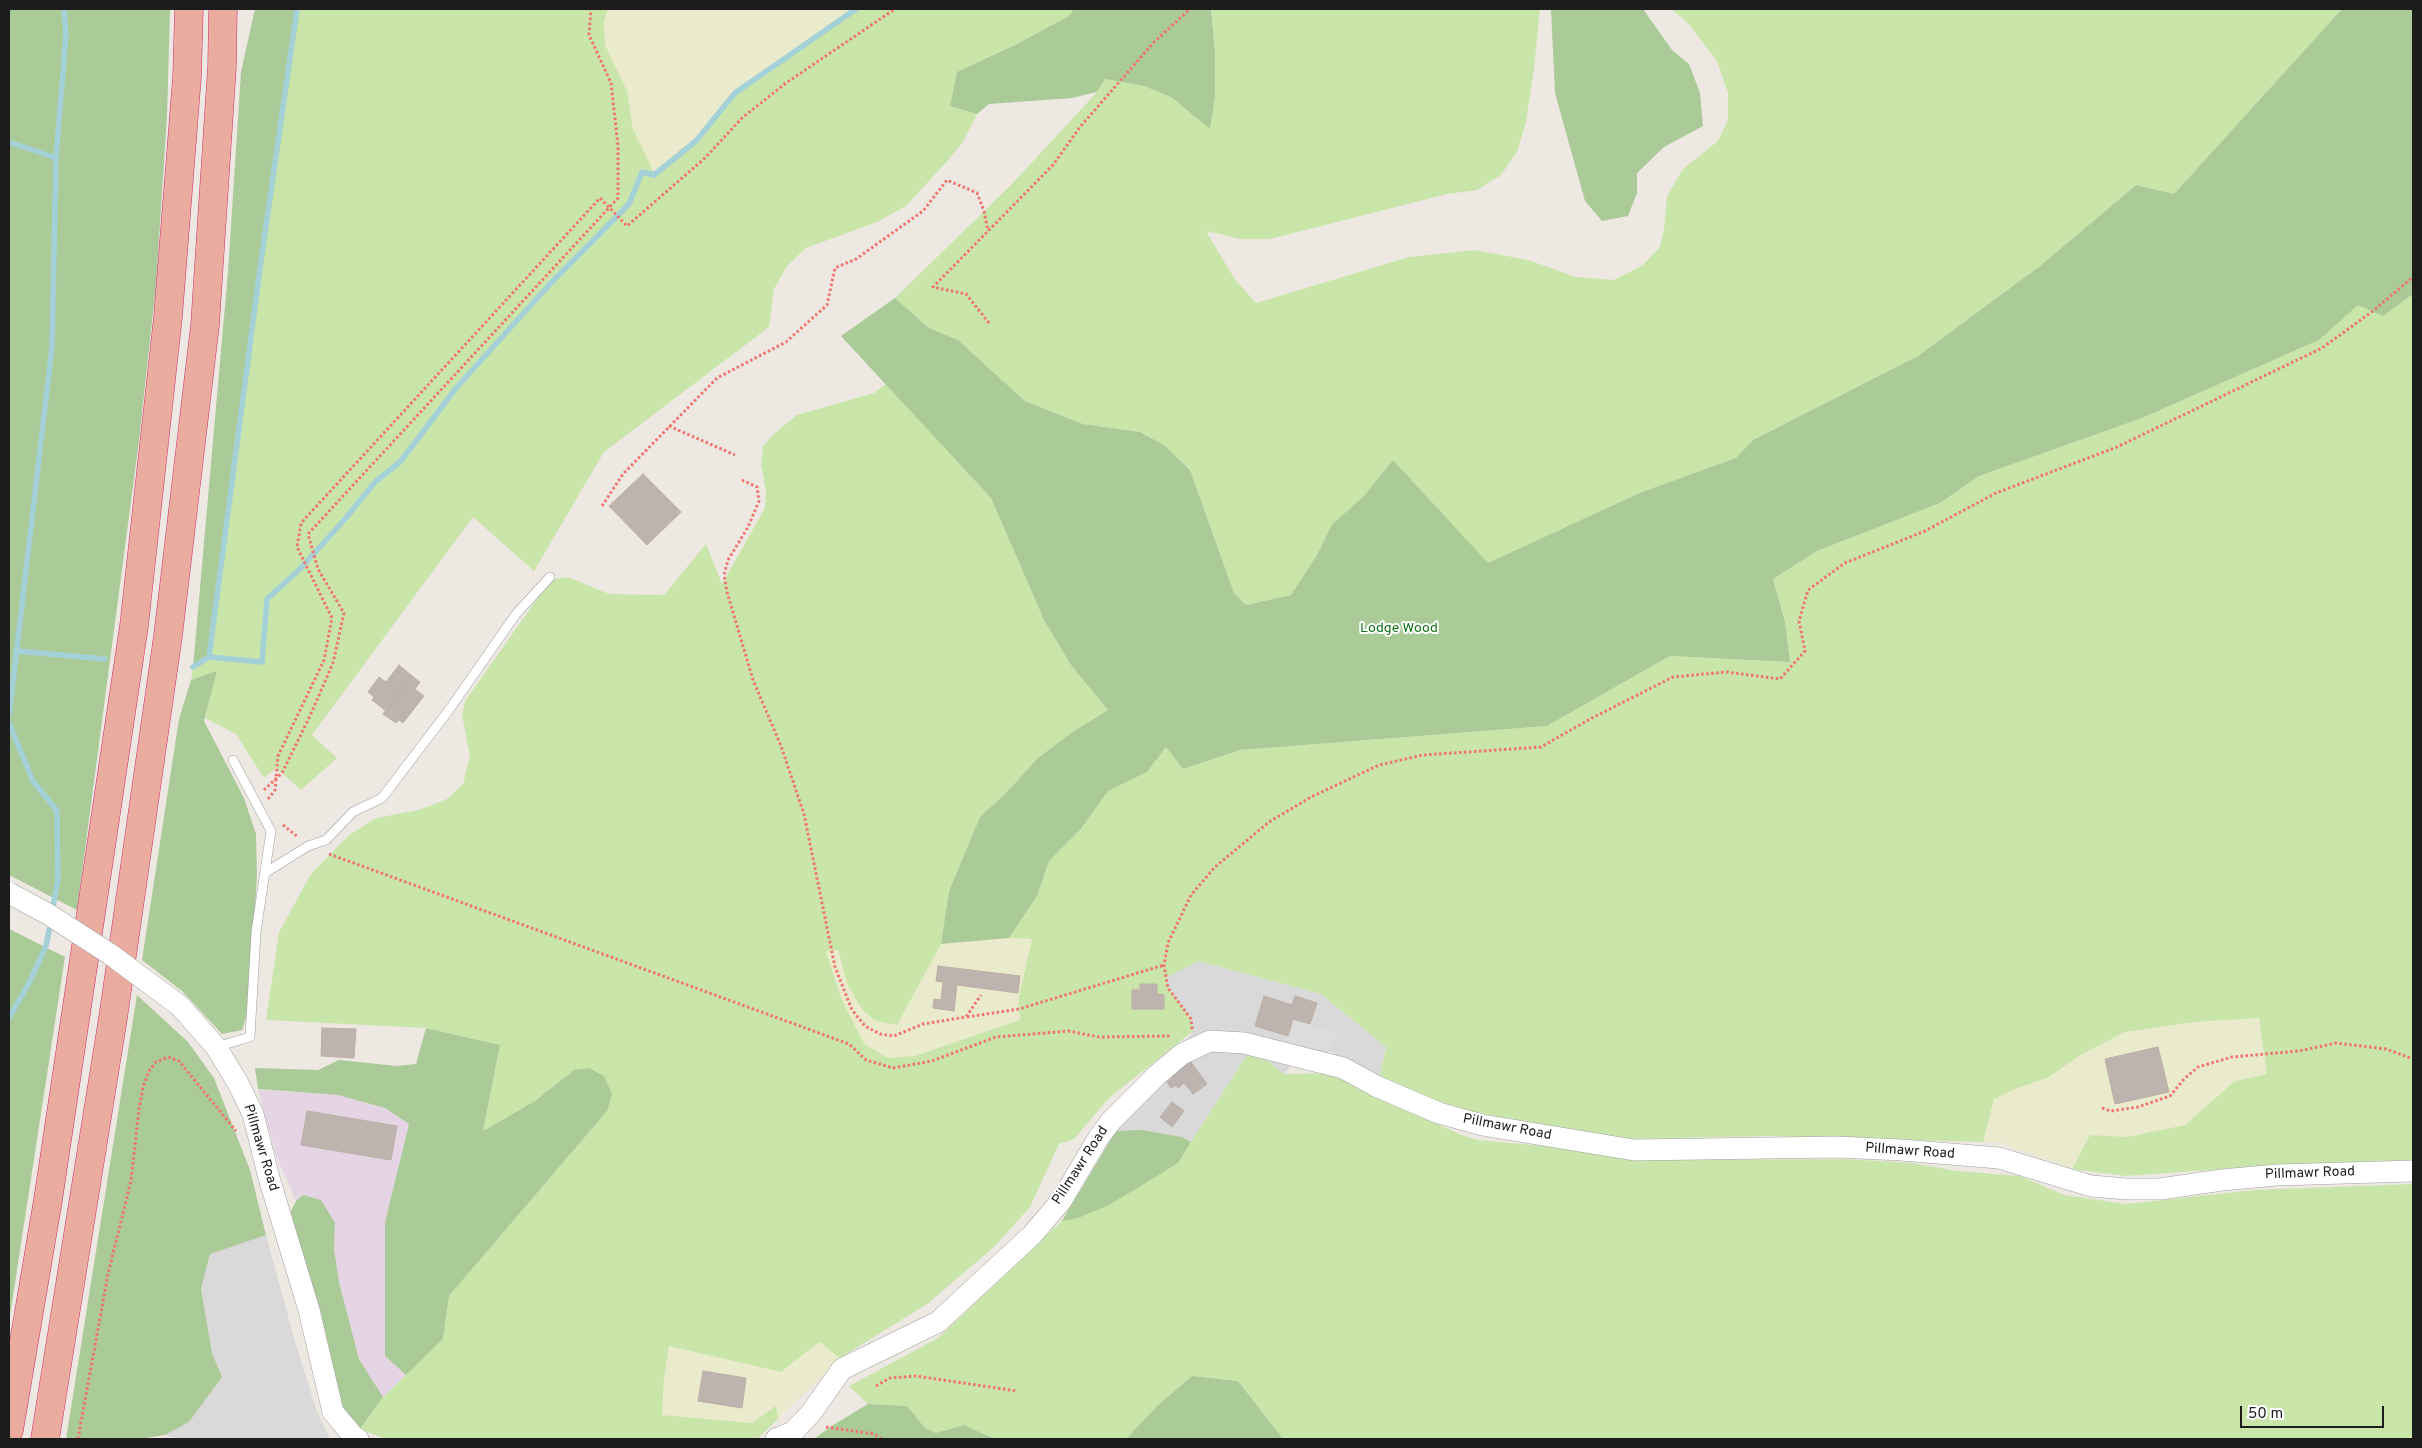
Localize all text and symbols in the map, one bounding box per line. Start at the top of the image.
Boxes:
park label: Lodge Wood [1360,621,1438,637]
street label: Pillmawr Road [239,1103,281,1193]
street label: Pillmawr Road [1461,1111,1553,1145]
street label: Pillmawr Road [1049,1124,1113,1208]
street label: Pillmawr Road [1865,1140,1955,1164]
street label: Pillmawr Road [2265,1164,2355,1184]
scale bar [2242,1396,2386,1428]
text: 50 m [2248,1405,2283,1424]

